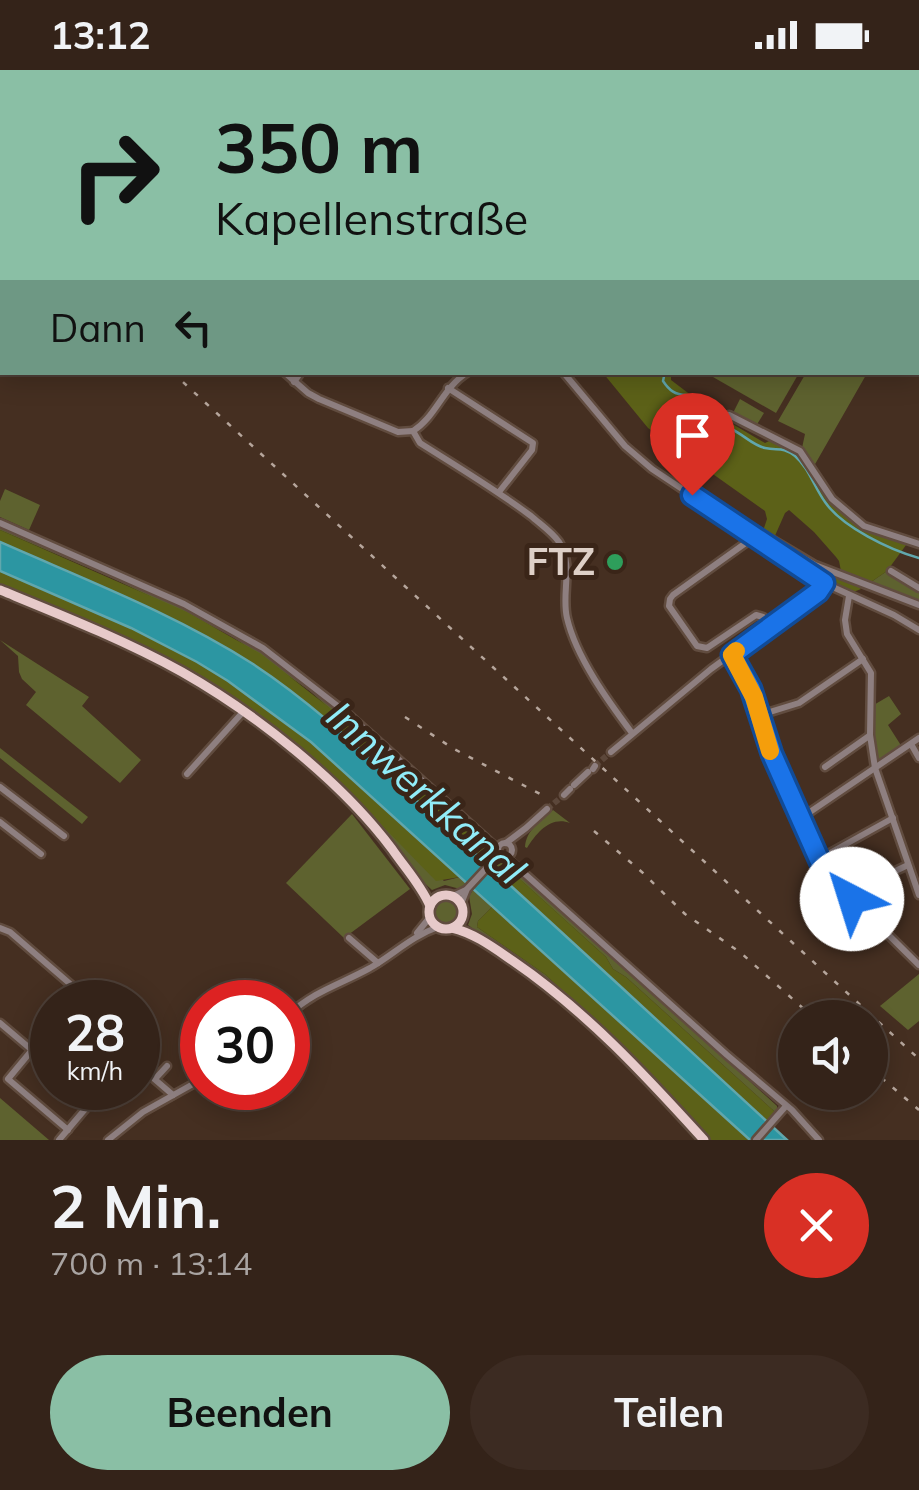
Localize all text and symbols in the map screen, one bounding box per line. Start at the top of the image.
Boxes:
text: 13:12 [50,11,151,59]
text: 350 m [215,103,423,191]
icon: right [50,110,180,240]
text: Kapellenstraße [215,190,528,246]
icon: left [166,300,221,355]
text: Dann [50,304,146,352]
pin [650,393,735,496]
icon: arrive [665,408,720,463]
place label: FTZ [526,537,595,585]
marker: FTZ [604,551,626,573]
water label: Innwerkkanal [317,690,537,895]
position arrow [800,847,904,951]
speed limit sign: 30 [180,980,310,1110]
map controls [778,1000,888,1110]
button: sound [778,1000,888,1110]
text: 28 [65,1001,125,1064]
text: km/h [67,1055,123,1086]
text: 2 Min. [50,1168,221,1243]
button: close [764,1173,869,1278]
text: 700 m · 13:14 [50,1243,252,1283]
button: Beenden [50,1355,450,1470]
button: Teilen [470,1355,869,1470]

